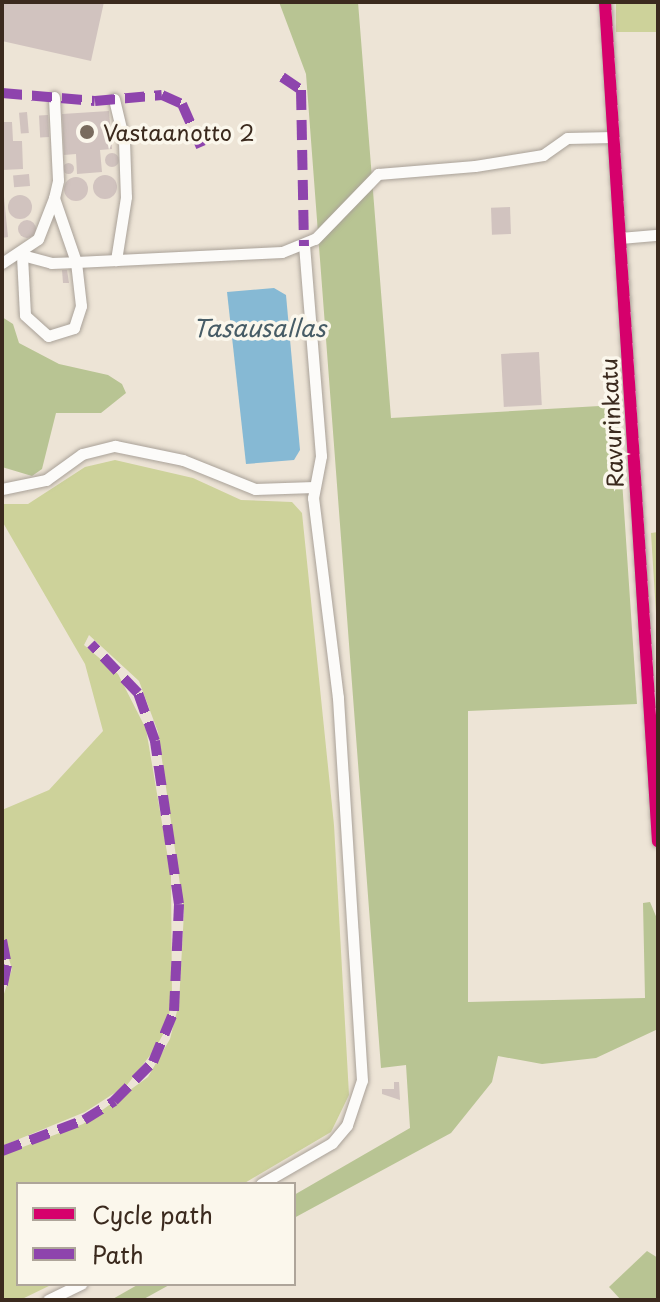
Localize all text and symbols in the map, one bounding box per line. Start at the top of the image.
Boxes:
place label: Vastaanotto 2 [103,119,255,145]
marker: Vastaanotto 2 [78,123,96,141]
water label: Tasausallas [192,314,326,342]
street label: Ravurinkatu [594,357,628,489]
legend [16,1182,296,1286]
text: Cycle path [92,1196,213,1232]
text: Path [92,1236,144,1272]

